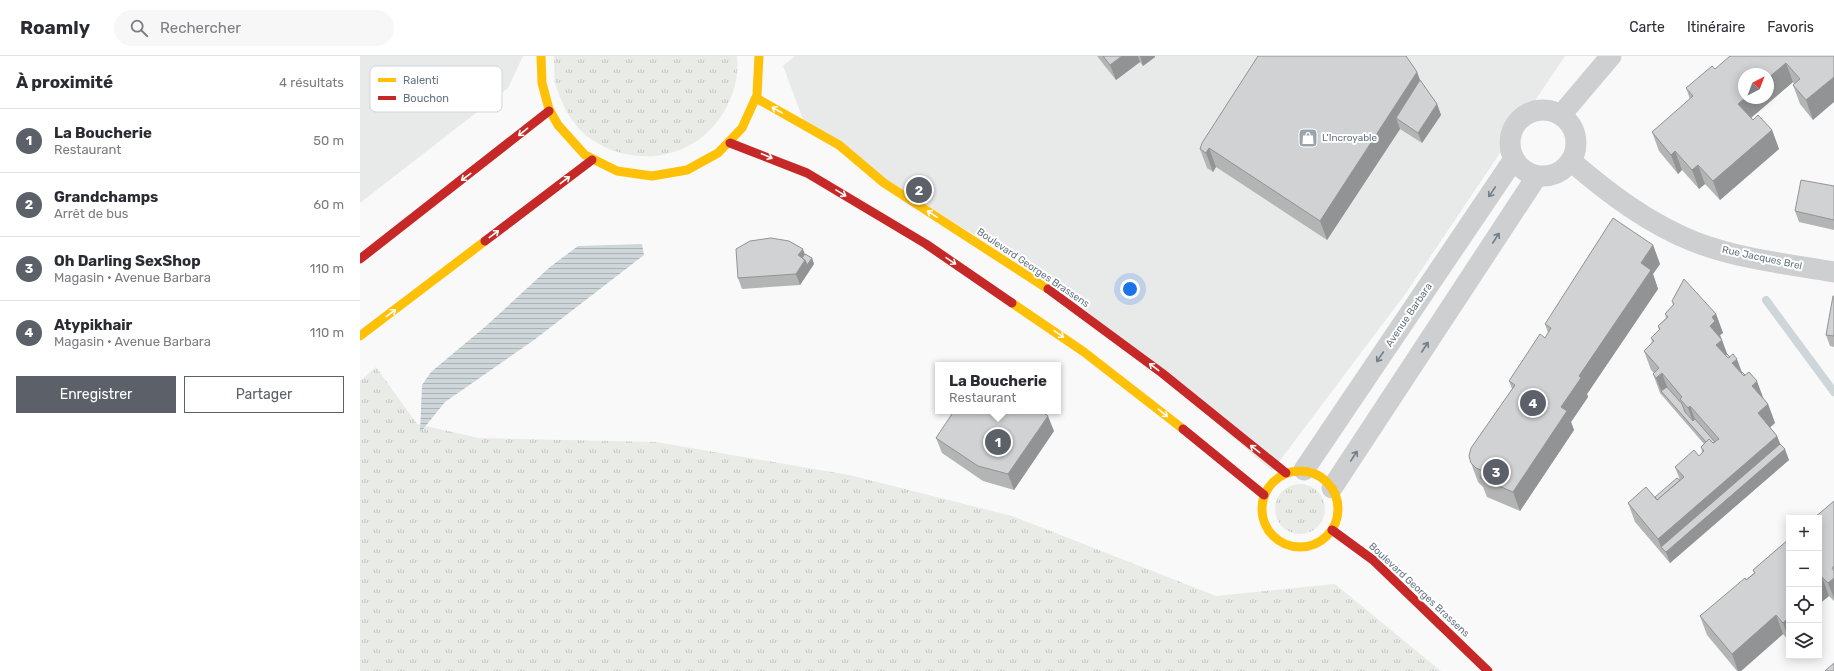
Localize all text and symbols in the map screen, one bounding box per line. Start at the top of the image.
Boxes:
search box [114,10,394,46]
text: Roamly [20,16,90,39]
icon: search [128,17,150,39]
text: Rechercher [160,19,241,37]
text: Carte [1629,19,1665,36]
text: Itinéraire [1687,19,1745,36]
text: Favoris [1767,19,1814,36]
legend [370,66,502,112]
north arrow [1738,68,1774,104]
text: À proximité [16,72,113,92]
text: Ralenti [403,74,439,87]
text: 4 résultats [279,75,344,90]
text: Bouchon [403,92,449,105]
one-way arrow [771,106,783,114]
text: La Boucherie [54,124,152,142]
shop icon: L'Incroyable [1297,127,1319,149]
one-way arrow [518,128,529,136]
place label: L'Incroyable [1322,132,1378,144]
text: 1 [26,133,32,148]
text: 50 m [313,133,344,148]
text: Restaurant [54,142,121,157]
one-way arrow [760,153,772,161]
one-way arrow [461,172,472,181]
pin: 2 [906,175,932,205]
one-way arrow [559,176,570,185]
one-way arrow [1488,186,1496,197]
text: Grandchamps [54,188,158,206]
one-way arrow [835,190,847,198]
text: 2 [25,197,33,212]
text: 60 m [313,197,344,212]
text: Arrêt de bus [54,206,128,221]
one-way arrow [927,210,938,218]
street label: Boulevard Georges Brassens [974,226,1092,310]
one-way arrow [489,229,500,238]
one-way arrow [1492,233,1500,244]
street label: Rue Jacques Brel [1721,244,1803,272]
text: Oh Darling SexShop [54,252,201,270]
one-way arrow [946,257,957,265]
text: 3 [25,261,33,276]
text: 110 m [310,261,344,276]
text: Magasin · Avenue Barbara [54,270,211,285]
your location [1120,279,1140,299]
street label: Avenue Barbara [1383,281,1435,349]
one-way arrow [385,308,396,317]
text: Atypikhair [54,316,132,334]
text: 4 [25,325,33,340]
text: 110 m [310,325,344,340]
one-way arrow [1053,330,1064,339]
text: Magasin · Avenue Barbara [54,334,211,349]
one-way arrow [1421,342,1429,353]
one-way arrow [1376,352,1384,363]
popup [935,362,1061,414]
one-way arrow [1149,363,1160,371]
text: La Boucherie [949,372,1047,390]
button: Enregistrer [16,376,176,413]
button: Partager [184,376,344,413]
pin: 4 [1520,388,1546,418]
text: Restaurant [949,390,1016,405]
one-way arrow [1157,408,1168,417]
pin: 1 [985,427,1011,457]
one-way arrow [1250,445,1261,453]
one-way arrow [1349,450,1358,461]
pin: 3 [1483,457,1509,487]
map controls [1786,515,1822,659]
button: + [1786,515,1822,551]
street label: Boulevard Georges Brassens [1366,540,1472,640]
button: − [1786,551,1822,587]
button: locate [1786,587,1822,623]
button: layers [1786,623,1822,659]

